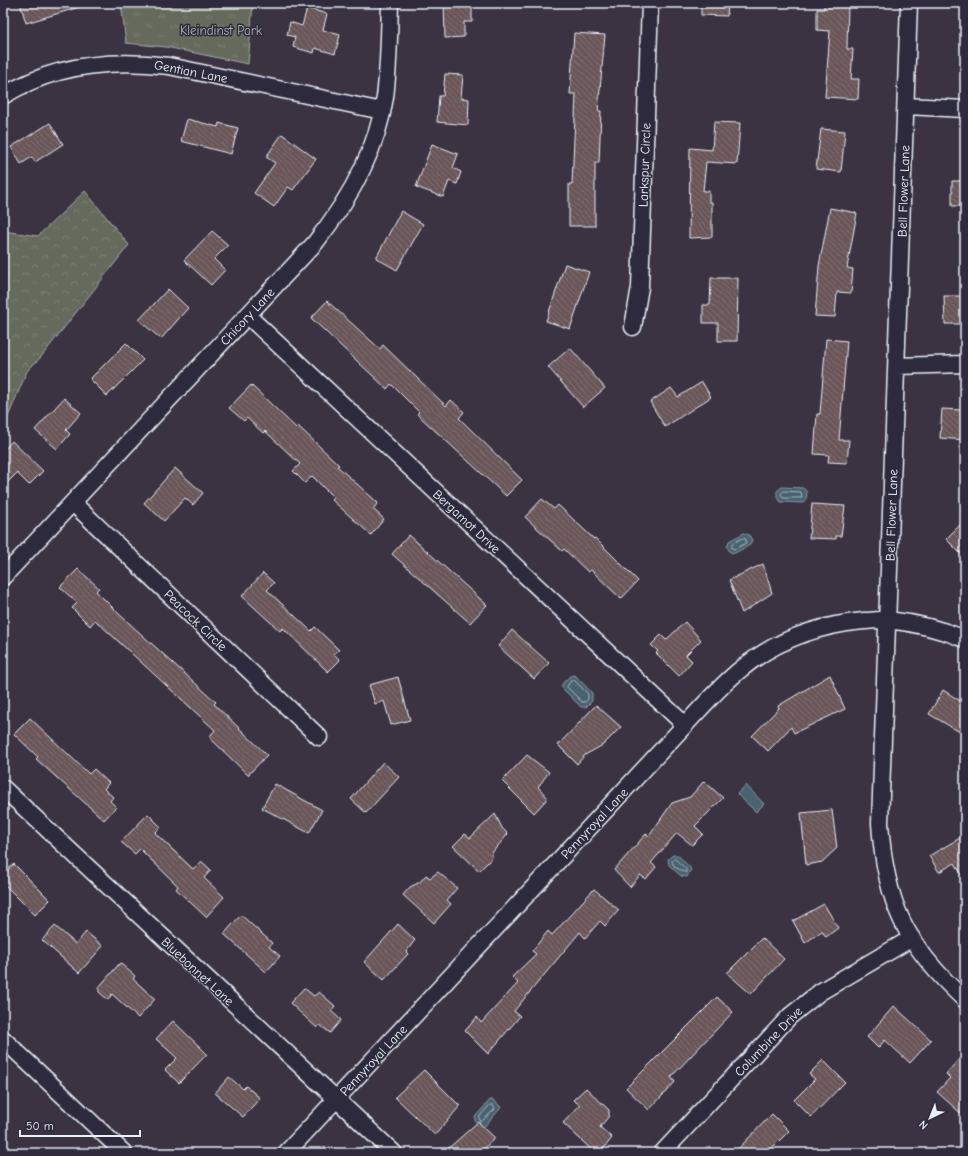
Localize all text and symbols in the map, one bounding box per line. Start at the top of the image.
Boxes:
park label: Kleindinst Park [180,23,263,38]
street label: Gentian Lane [153,57,229,86]
street label: Larkspur Circle [636,122,653,207]
street label: Bell Flower Lane [894,144,913,237]
street label: Chicory Lane [217,284,278,348]
street label: Bell Flower Lane [882,468,901,561]
street label: Bergamot Drive [430,486,504,557]
street label: Peacock Circle [161,587,230,654]
street label: Pennyroyal Lane [558,784,631,862]
street label: Bluebonnet Lane [158,934,237,1009]
street label: Columbine Drive [731,1003,806,1079]
street label: Pennyroyal Lane [337,1021,410,1099]
north arrow [910,1098,950,1138]
scale bar [20,1112,140,1138]
text: N [916,1118,931,1132]
text: 50 m [26,1119,54,1133]

